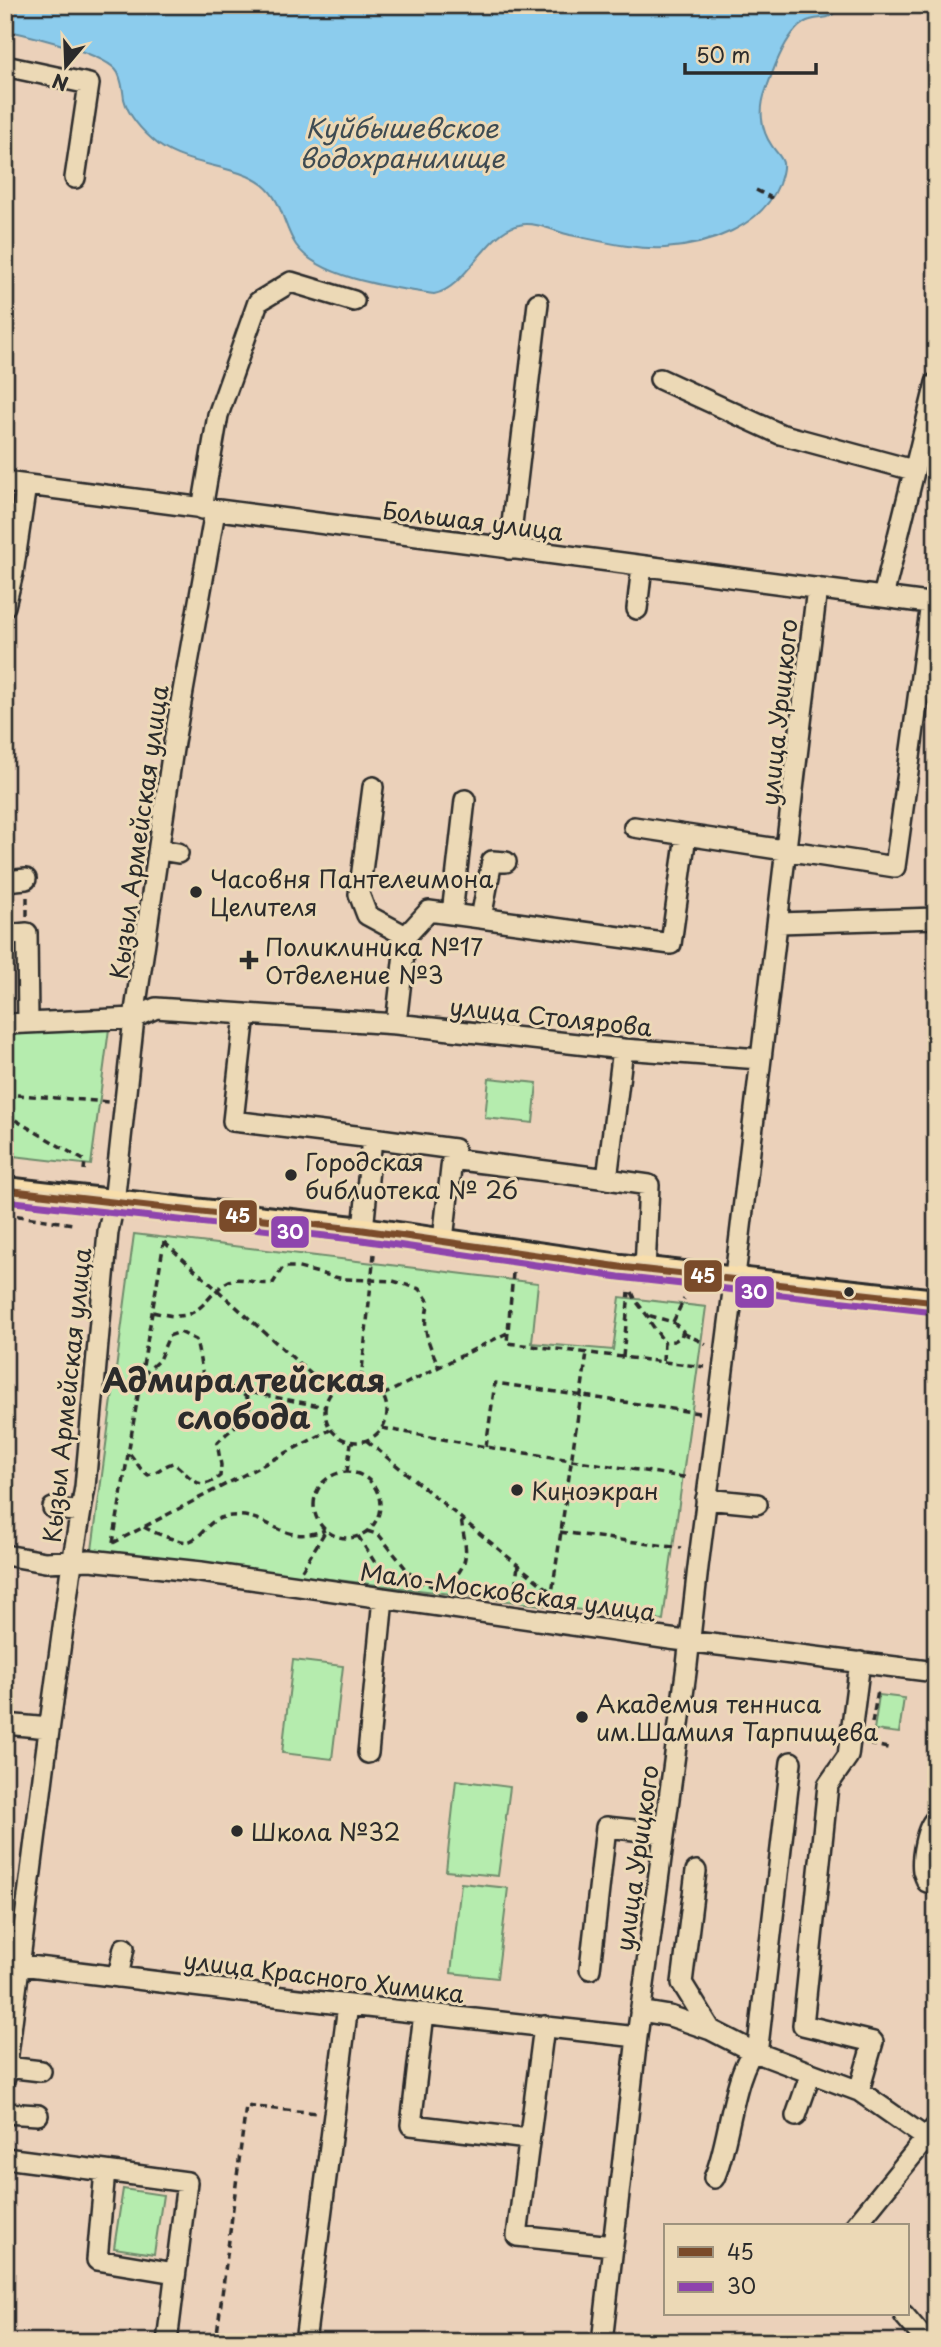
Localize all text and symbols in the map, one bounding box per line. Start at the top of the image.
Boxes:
north arrow [32,32,102,102]
scale bar [685,32,817,76]
text: 50 m [696,38,750,70]
text: N [48,67,72,99]
water label: Куйбышевское водохранилище [299,108,506,177]
street label: Большая улица [381,491,565,549]
street label: улица Урицкого [750,617,806,807]
street label: Кызыл Армейская улица [100,683,176,981]
place label: Часовня Пантелеимона Целителя [210,860,493,924]
marker: Часовня Пантелеимона Целителя [188,884,204,900]
place label: Поликлиника №17 Отделение №3 [265,928,483,992]
marker: Поликлиника №17 Отделение №3 [239,950,259,970]
street label: улица Столярова [448,987,654,1045]
place label: Городская библиотека № 26 [305,1143,518,1207]
marker: Городская библиотека № 26 [283,1167,299,1183]
line badge: 45 [218,1199,258,1233]
text: 45 [226,1201,250,1229]
line badge: 30 [270,1215,310,1249]
text: 30 [277,1217,303,1245]
street label: Кызыл Армейская улица [33,1246,99,1544]
line badge: 45 [683,1259,723,1293]
text: 45 [691,1261,715,1289]
line badge: 30 [734,1275,775,1309]
text: 30 [741,1277,767,1305]
unlabelled marker [842,1285,856,1299]
district label: Адмиралтейская слобода [102,1355,386,1440]
place label: Киноэкран [531,1472,659,1508]
marker: Киноэкран [509,1482,525,1498]
street label: Мало-Московская улица [358,1552,658,1630]
place label: Академия тенниса им.Шамиля Тарпищева [596,1685,878,1749]
marker: Академия тенниса им.Шамиля Тарпищева [574,1709,590,1725]
street label: улица Урицкого [605,1763,667,1953]
place label: Школа №32 [251,1813,400,1849]
marker: Школа №32 [229,1823,245,1839]
street label: улица Красного Химика [182,1941,466,2011]
legend [664,2224,909,2316]
text: 45 [727,2235,754,2267]
text: 30 [727,2269,756,2301]

